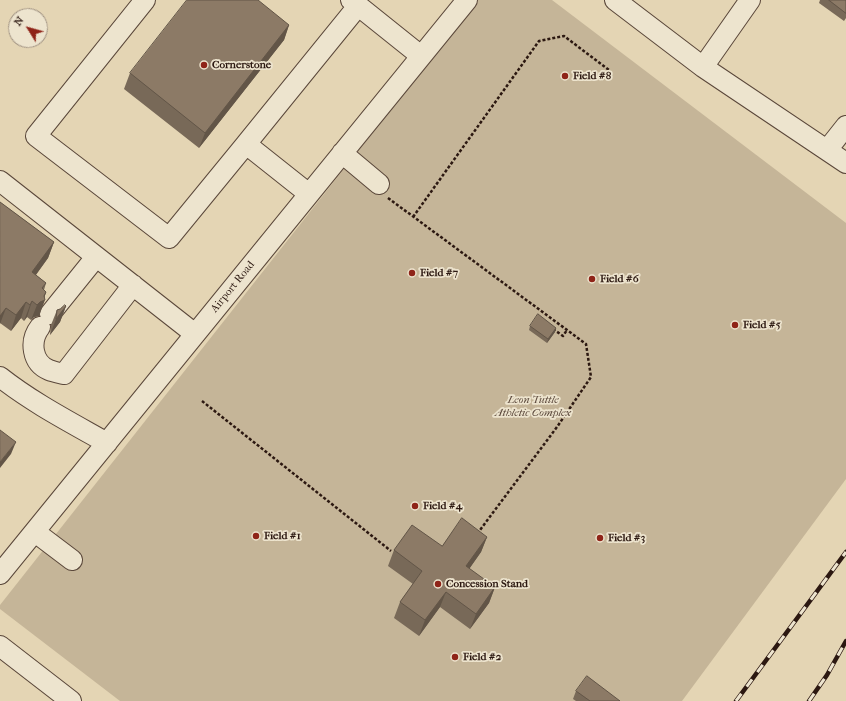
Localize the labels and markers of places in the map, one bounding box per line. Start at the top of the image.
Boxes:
place label: Cornerstone [212,58,271,72]
marker: Cornerstone [199,60,209,70]
place label: Field #8 [573,69,611,83]
marker: Field #8 [560,71,570,81]
place label: Field #7 [420,266,458,280]
marker: Field #7 [407,268,417,278]
place label: Field #6 [600,272,639,286]
marker: Field #6 [587,274,597,284]
place label: Field #5 [743,318,780,332]
marker: Field #5 [730,320,740,330]
place label: Field #4 [423,499,462,513]
marker: Field #4 [410,501,420,511]
place label: Field #1 [264,529,301,543]
marker: Field #1 [251,531,261,541]
place label: Field #3 [608,531,645,545]
marker: Field #3 [595,533,605,543]
place label: Concession Stand [446,577,528,591]
marker: Concession Stand [433,579,443,589]
place label: Field #2 [463,650,501,664]
marker: Field #2 [450,652,460,662]

